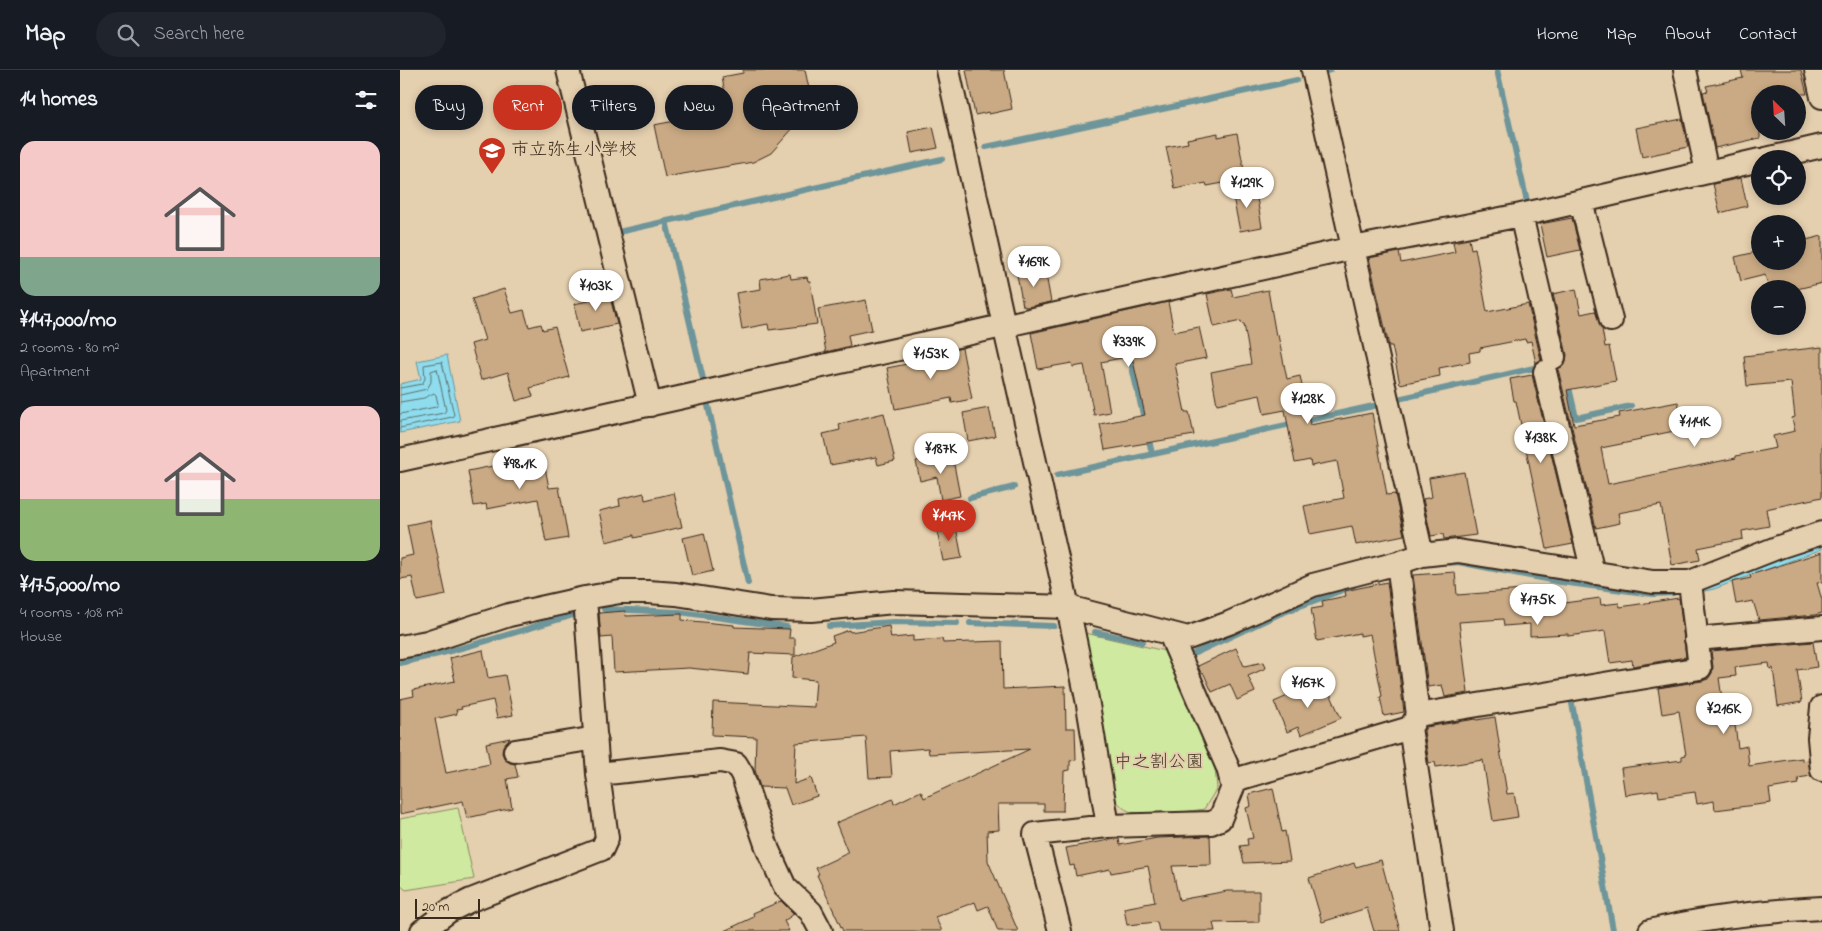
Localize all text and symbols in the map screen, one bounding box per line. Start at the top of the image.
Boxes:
search box [96,12,446,57]
text: Map [25,17,66,52]
icon: search [114,21,142,49]
text: Search here [154,21,245,48]
text: Home [1537,22,1578,48]
text: Map [1606,22,1637,48]
text: About [1665,22,1711,48]
text: Contact [1739,22,1797,48]
text: 14 homes [20,85,98,115]
chip: Buy [415,85,483,130]
chip: Rent [493,85,562,130]
chip: Filters [572,85,655,130]
chip: New [665,85,733,130]
chip: Apartment [743,85,858,130]
north arrow [1751,85,1806,140]
map controls [1751,85,1806,335]
icon: filters [352,86,380,114]
school or university icon: 市立弥生小学校 [477,136,507,175]
place label: 市立弥生小学校 [511,138,637,164]
button: locate [1751,150,1806,205]
pin: ¥129K [1212,166,1282,209]
text: ¥129K [1231,171,1263,195]
icon: home [155,174,245,264]
button: + [1751,215,1806,270]
pin: ¥169K [999,246,1069,288]
text: ¥169K [1019,250,1049,274]
pin: ¥103K [561,270,631,312]
text: ¥103K [580,274,612,298]
button: − [1751,280,1806,335]
text: ¥147,000/mo [20,306,117,336]
pin: ¥339K [1094,326,1164,368]
text: ¥339K [1113,330,1145,354]
text: 2 rooms · 80 m² [20,336,120,360]
pin: ¥153K [896,338,966,380]
text: ¥153K [914,342,948,366]
text: Apartment [20,360,90,384]
pin: ¥128K [1273,382,1343,425]
text: ¥128K [1291,387,1325,411]
pin: ¥114K [1660,406,1730,448]
text: ¥114K [1680,410,1710,434]
pin: ¥138K [1506,422,1576,464]
text: ¥138K [1525,426,1557,450]
pin: ¥187K [906,432,976,475]
text: ¥187K [925,437,957,461]
icon: home [155,439,245,529]
pin: ¥98.1K [479,448,561,490]
text: ¥98.1K [503,452,537,476]
pin: ¥147K [914,500,984,542]
text: ¥147K [933,504,965,528]
text: ¥175,000/mo [20,571,120,601]
pin: ¥175K [1503,584,1573,626]
text: ¥175K [1521,588,1555,612]
text: 4 rooms · 108 m² [20,601,123,625]
text: House [20,625,62,649]
pin: ¥167K [1273,666,1343,709]
text: ¥167K [1292,671,1324,695]
pin: ¥216K [1689,692,1759,735]
text: ¥216K [1707,697,1741,721]
park label: 中之割公園 [1114,750,1204,776]
scale bar [415,896,480,919]
text: 20 m [422,897,449,918]

